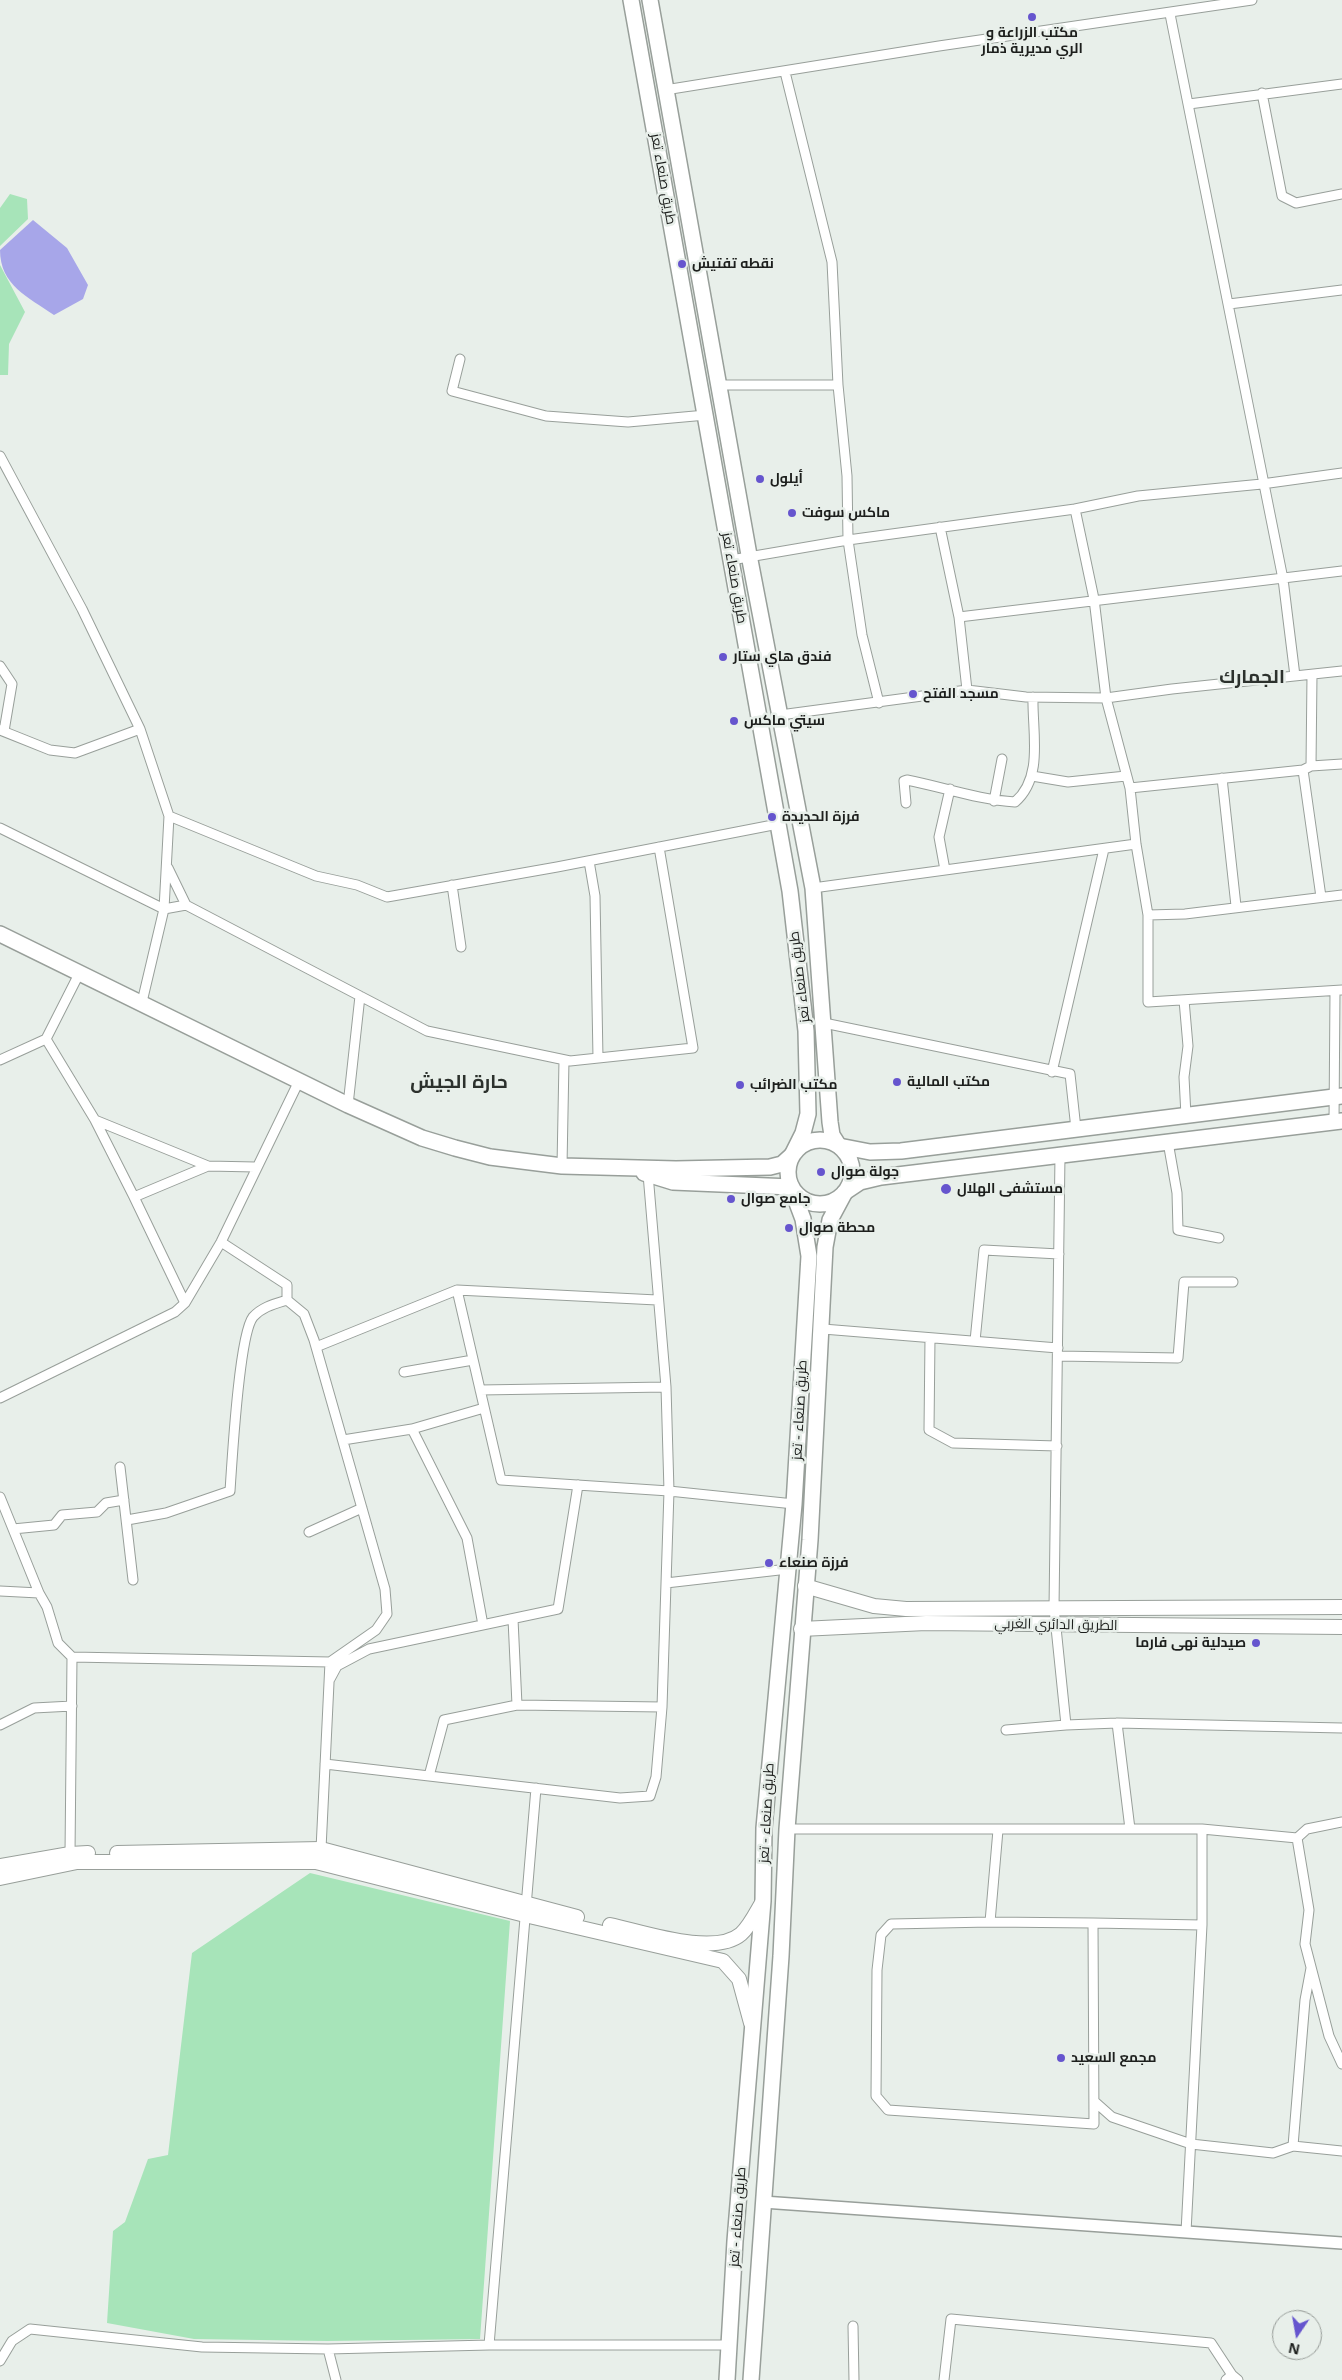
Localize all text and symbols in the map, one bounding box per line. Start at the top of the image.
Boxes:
marker: مكتب الزراعة و الري مديرية ذمار [1026,11,1038,23]
place label: مكتب الزراعة و الري مديرية ذمار [981,25,1083,58]
street label: طريق صنعاء تعز [647,132,679,226]
place label: نقطه تفتيش [692,256,774,272]
marker: نقطه تفتيش [676,258,688,270]
place label: أيلول [770,471,803,487]
marker: أيلول [754,473,766,485]
place label: ماكس سوفت [802,505,890,521]
marker: ماكس سوفت [786,507,798,519]
street label: طريق صنعاء تعز [718,531,750,625]
place label: فندق هاي ستار [733,649,831,665]
marker: فندق هاي ستار [717,651,729,663]
district label: الجمارك [1219,667,1285,689]
place label: مسجد الفتح [923,686,999,702]
marker: مسجد الفتح [907,688,919,700]
place label: سيتي ماكس [744,713,825,729]
marker: سيتي ماكس [728,715,740,727]
place label: فرزة الحديدة [782,809,860,825]
marker: فرزة الحديدة [766,811,778,823]
street label: طريق صنعاء تعز [786,930,814,1024]
district label: حارة الجيش [410,1072,508,1094]
place label: مكتب المالية [907,1074,990,1090]
marker: مكتب المالية [891,1076,903,1088]
place label: مكتب الضرائب [750,1077,837,1093]
marker: مكتب الضرائب [734,1079,746,1091]
place label: جولة صوال [831,1164,899,1180]
marker: جولة صوال [815,1166,827,1178]
place label: مستشفى الهلال [957,1181,1063,1197]
marker: مستشفى الهلال [939,1182,953,1196]
place label: جامع صوال [741,1191,811,1207]
marker: جامع صوال [725,1193,737,1205]
place label: محطة صوال [799,1220,875,1236]
marker: محطة صوال [783,1222,795,1234]
street label: طريق صنعاء - تعز [789,1359,811,1461]
place label: فرزة صنعاء [779,1555,849,1571]
marker: فرزة صنعاء [763,1557,775,1569]
street label: الطريق الدائري الغربي [994,1616,1118,1634]
place label: صيدلية نهى فارما [1135,1635,1246,1651]
marker: صيدلية نهى فارما [1250,1637,1262,1649]
street label: طريق صنعاء - تعز [756,1762,778,1864]
place label: مجمع السعيد [1071,2050,1157,2066]
marker: مجمع السعيد [1055,2052,1067,2064]
street label: طريق صنعاء - تعز [726,2166,750,2268]
north arrow [1272,2310,1322,2360]
text: N [1286,2339,1302,2360]

